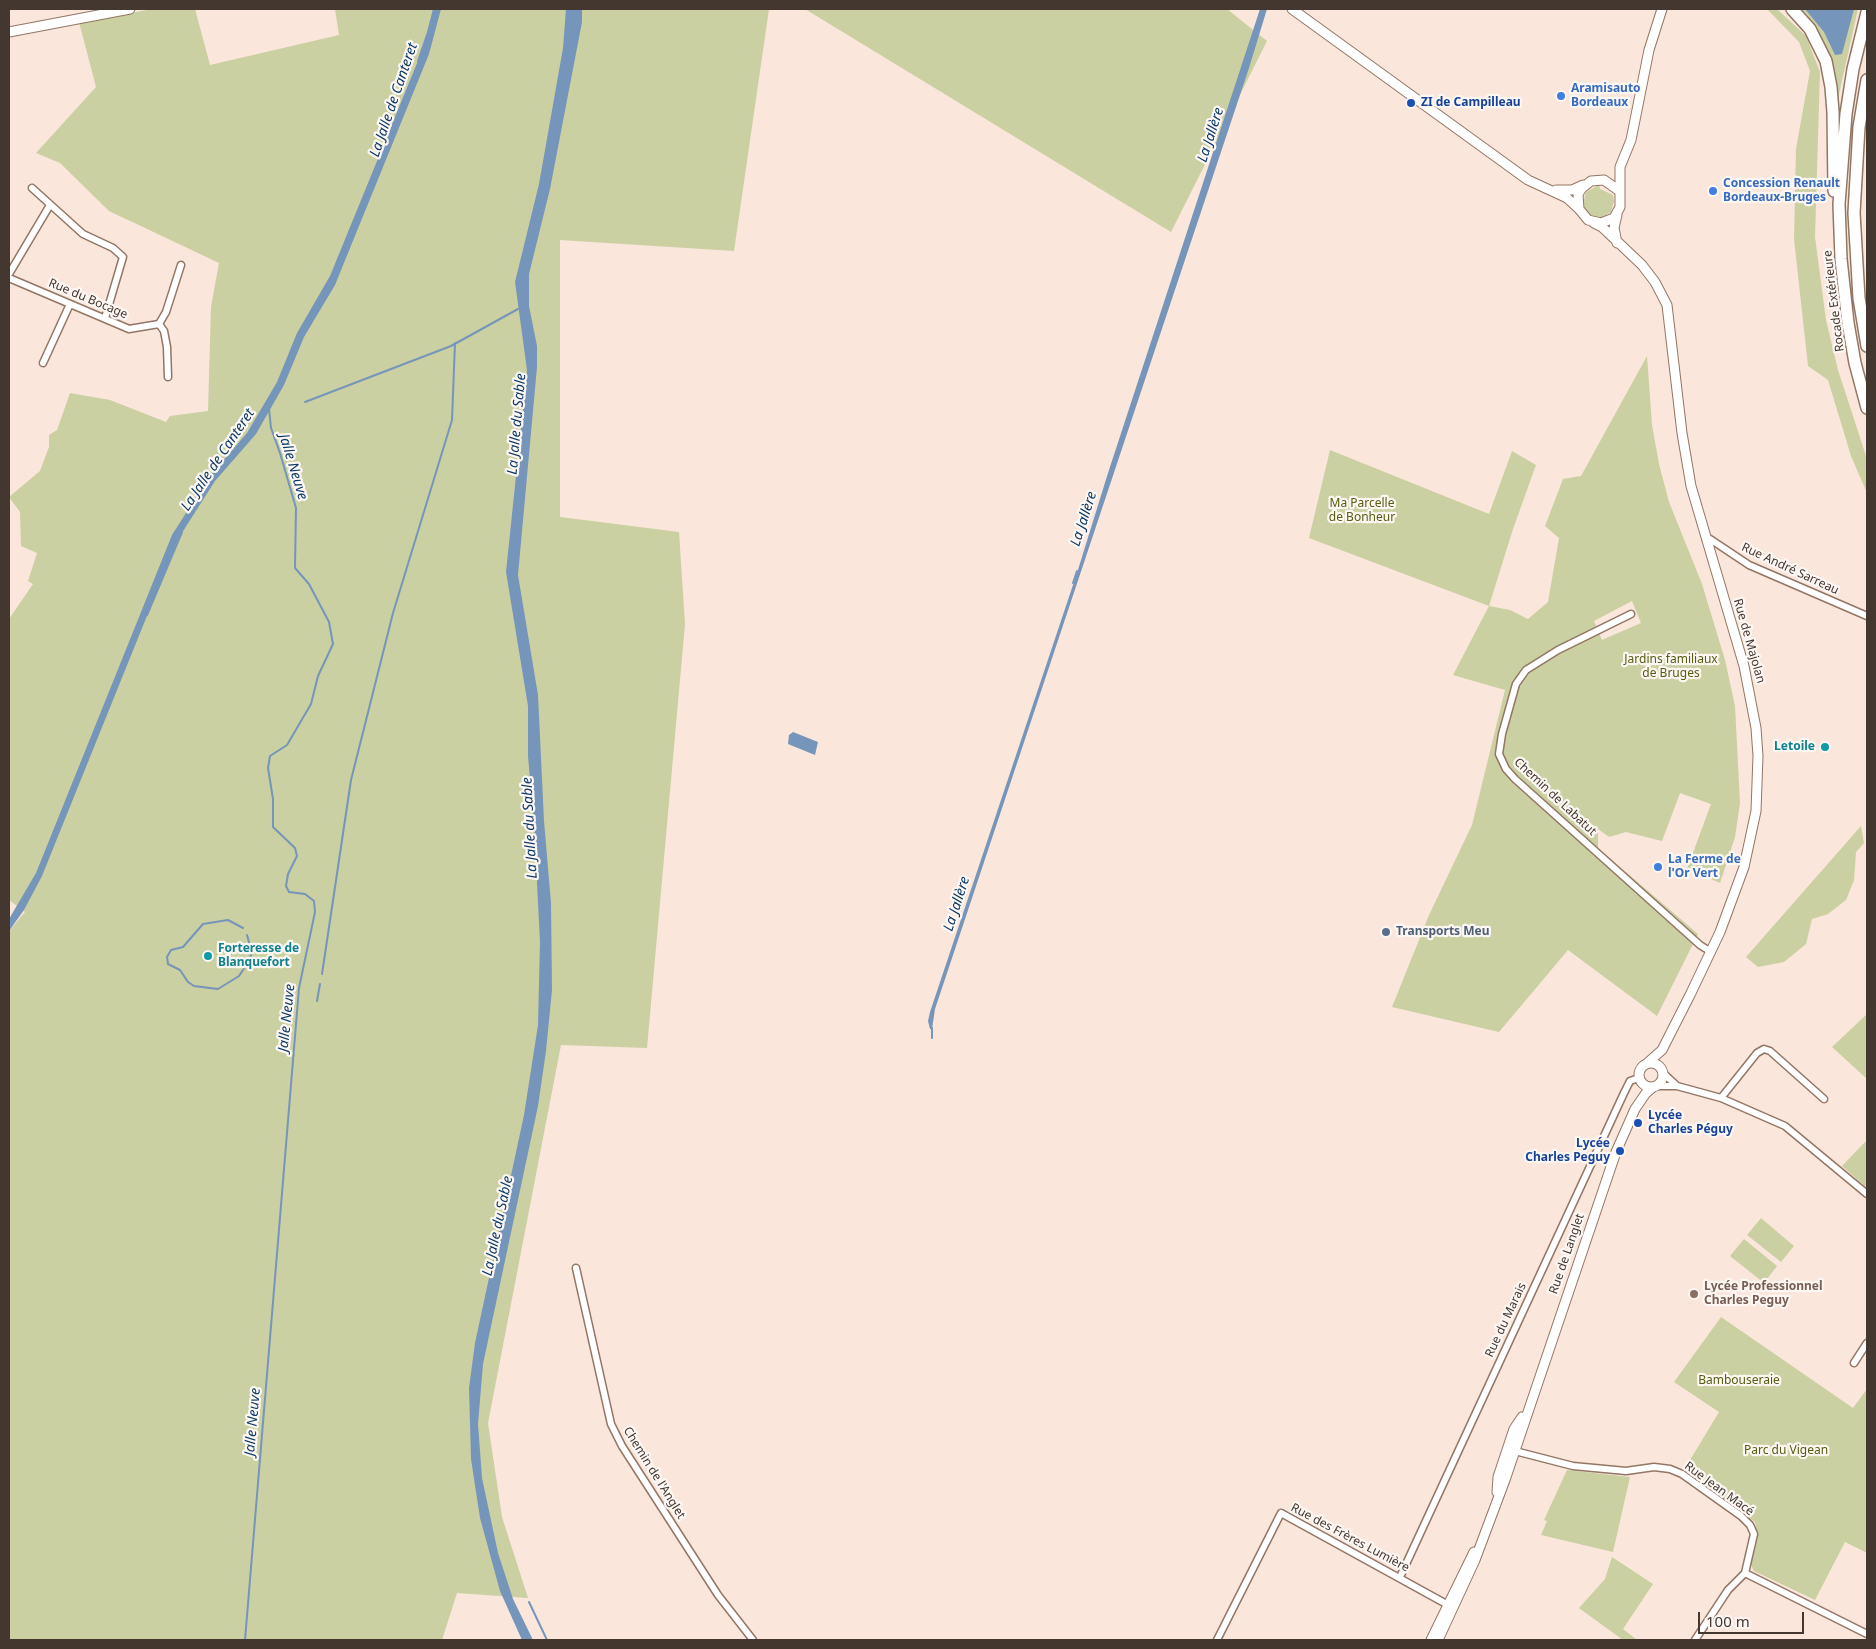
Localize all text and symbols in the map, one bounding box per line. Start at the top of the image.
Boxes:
water label: La Jalle de Canteret [367,41,421,159]
place label: Aramisauto Bordeaux [1571,82,1641,110]
marker: Aramisauto Bordeaux [1555,90,1567,102]
place label: ZI de Campilleau [1421,96,1521,110]
marker: ZI de Campilleau [1405,97,1417,109]
water label: La Jallère [1194,106,1228,164]
place label: Concession Renault Bordeaux-Bruges [1723,177,1840,205]
marker: Concession Renault Bordeaux-Bruges [1707,185,1719,197]
street label: Rocade Extérieure [1821,249,1847,353]
street label: Rue du Bocage [46,276,130,322]
water label: La Jalle du Sable [504,373,530,475]
water label: La Jalle de Canteret [178,406,258,514]
water label: Jalle Neuve [275,432,311,502]
water label: La Jallère [1067,490,1101,548]
park label: Ma Parcelle de Bonheur [1329,497,1395,525]
street label: Rue André Sarreau [1739,540,1841,598]
street label: Rue de Majolan [1730,597,1768,685]
park label: Jardins familiaux de Bruges [1624,653,1718,681]
place label: Letoile [1774,740,1815,754]
marker: Letoile [1819,741,1831,753]
street label: Chemin de Labatut [1511,755,1599,839]
water label: La Jalle du Sable [519,777,541,879]
place label: La Ferme de l'Or Vert [1668,853,1741,881]
marker: La Ferme de l'Or Vert [1652,861,1664,873]
water label: La Jallère [940,875,974,933]
place label: Transports Meu [1396,925,1490,939]
marker: Transports Meu [1380,926,1392,938]
place label: Forteresse de Blanquefort [218,942,299,970]
marker: Forteresse de Blanquefort [202,950,214,962]
water label: Jalle Neuve [275,983,299,1053]
place label: Lycée Charles Péguy [1648,1109,1733,1137]
marker: Lycée Charles Péguy [1632,1117,1644,1129]
place label: Lycée Charles Peguy [1525,1137,1610,1165]
marker: Lycée Charles Peguy [1614,1145,1626,1157]
water label: La Jalle du Sable [479,1175,517,1277]
street label: Rue de Langlet [1547,1212,1587,1296]
street label: Rue du Marais [1482,1280,1530,1360]
place label: Lycée Professionnel Charles Peguy [1704,1280,1823,1308]
marker: Lycée Professionnel Charles Peguy [1688,1288,1700,1300]
park label: Bambouseraie [1698,1374,1780,1388]
water label: Jalle Neuve [242,1387,264,1457]
street label: Chemin de l'Anglet [620,1424,688,1522]
park label: Parc du Vigean [1744,1444,1828,1458]
street label: Rue Jean Macé [1682,1459,1756,1519]
street label: Rue des Frères Lumière [1288,1501,1412,1575]
scale bar [1701,1602,1807,1634]
text: 100 m [1706,1611,1750,1631]

